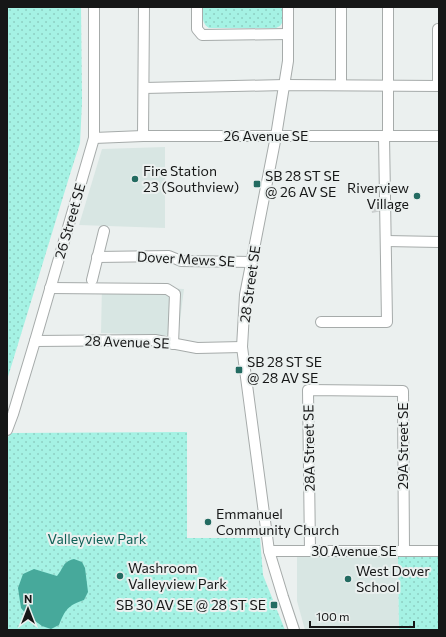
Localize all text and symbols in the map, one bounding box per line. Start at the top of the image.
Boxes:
street label: 26 Avenue SE [224,127,308,144]
place label: Fire Station 23 (Southview) [143,162,239,195]
place label: SB 28 ST SE @ 26 AV SE [265,167,340,200]
marker: Fire Station 23 (Southview) [130,174,140,184]
marker: SB 28 ST SE @ 26 AV SE [252,179,262,189]
place label: Riverview Village [347,179,409,212]
street label: 26 Street SE [51,181,88,261]
marker: Riverview Village [412,191,422,201]
street label: 28 Street SE [236,244,263,324]
street label: Dover Mews SE [136,247,236,270]
street label: 28 Avenue SE [84,332,170,351]
place label: SB 28 ST SE @ 28 AV SE [247,353,322,386]
marker: SB 28 ST SE @ 28 AV SE [234,365,244,375]
street label: 29A Street SE [394,402,411,490]
street label: 28A Street SE [299,404,318,492]
place label: Emmanuel Community Church [216,505,339,538]
marker: Emmanuel Community Church [203,517,213,527]
park label: Valleyview Park [48,530,147,547]
street label: 30 Avenue SE [311,542,397,559]
place label: Washroom Valleyview Park [128,559,227,592]
place label: West Dover School [356,562,430,595]
marker: Washroom Valleyview Park [115,571,125,581]
marker: West Dover School [343,574,353,584]
north arrow [8,589,48,629]
text: N [24,592,32,605]
place label: SB 30 AV SE @ 28 ST SE [116,596,266,613]
marker: SB 30 AV SE @ 28 ST SE [269,600,279,610]
scale bar [310,603,414,629]
text: 100 m [316,609,350,623]

